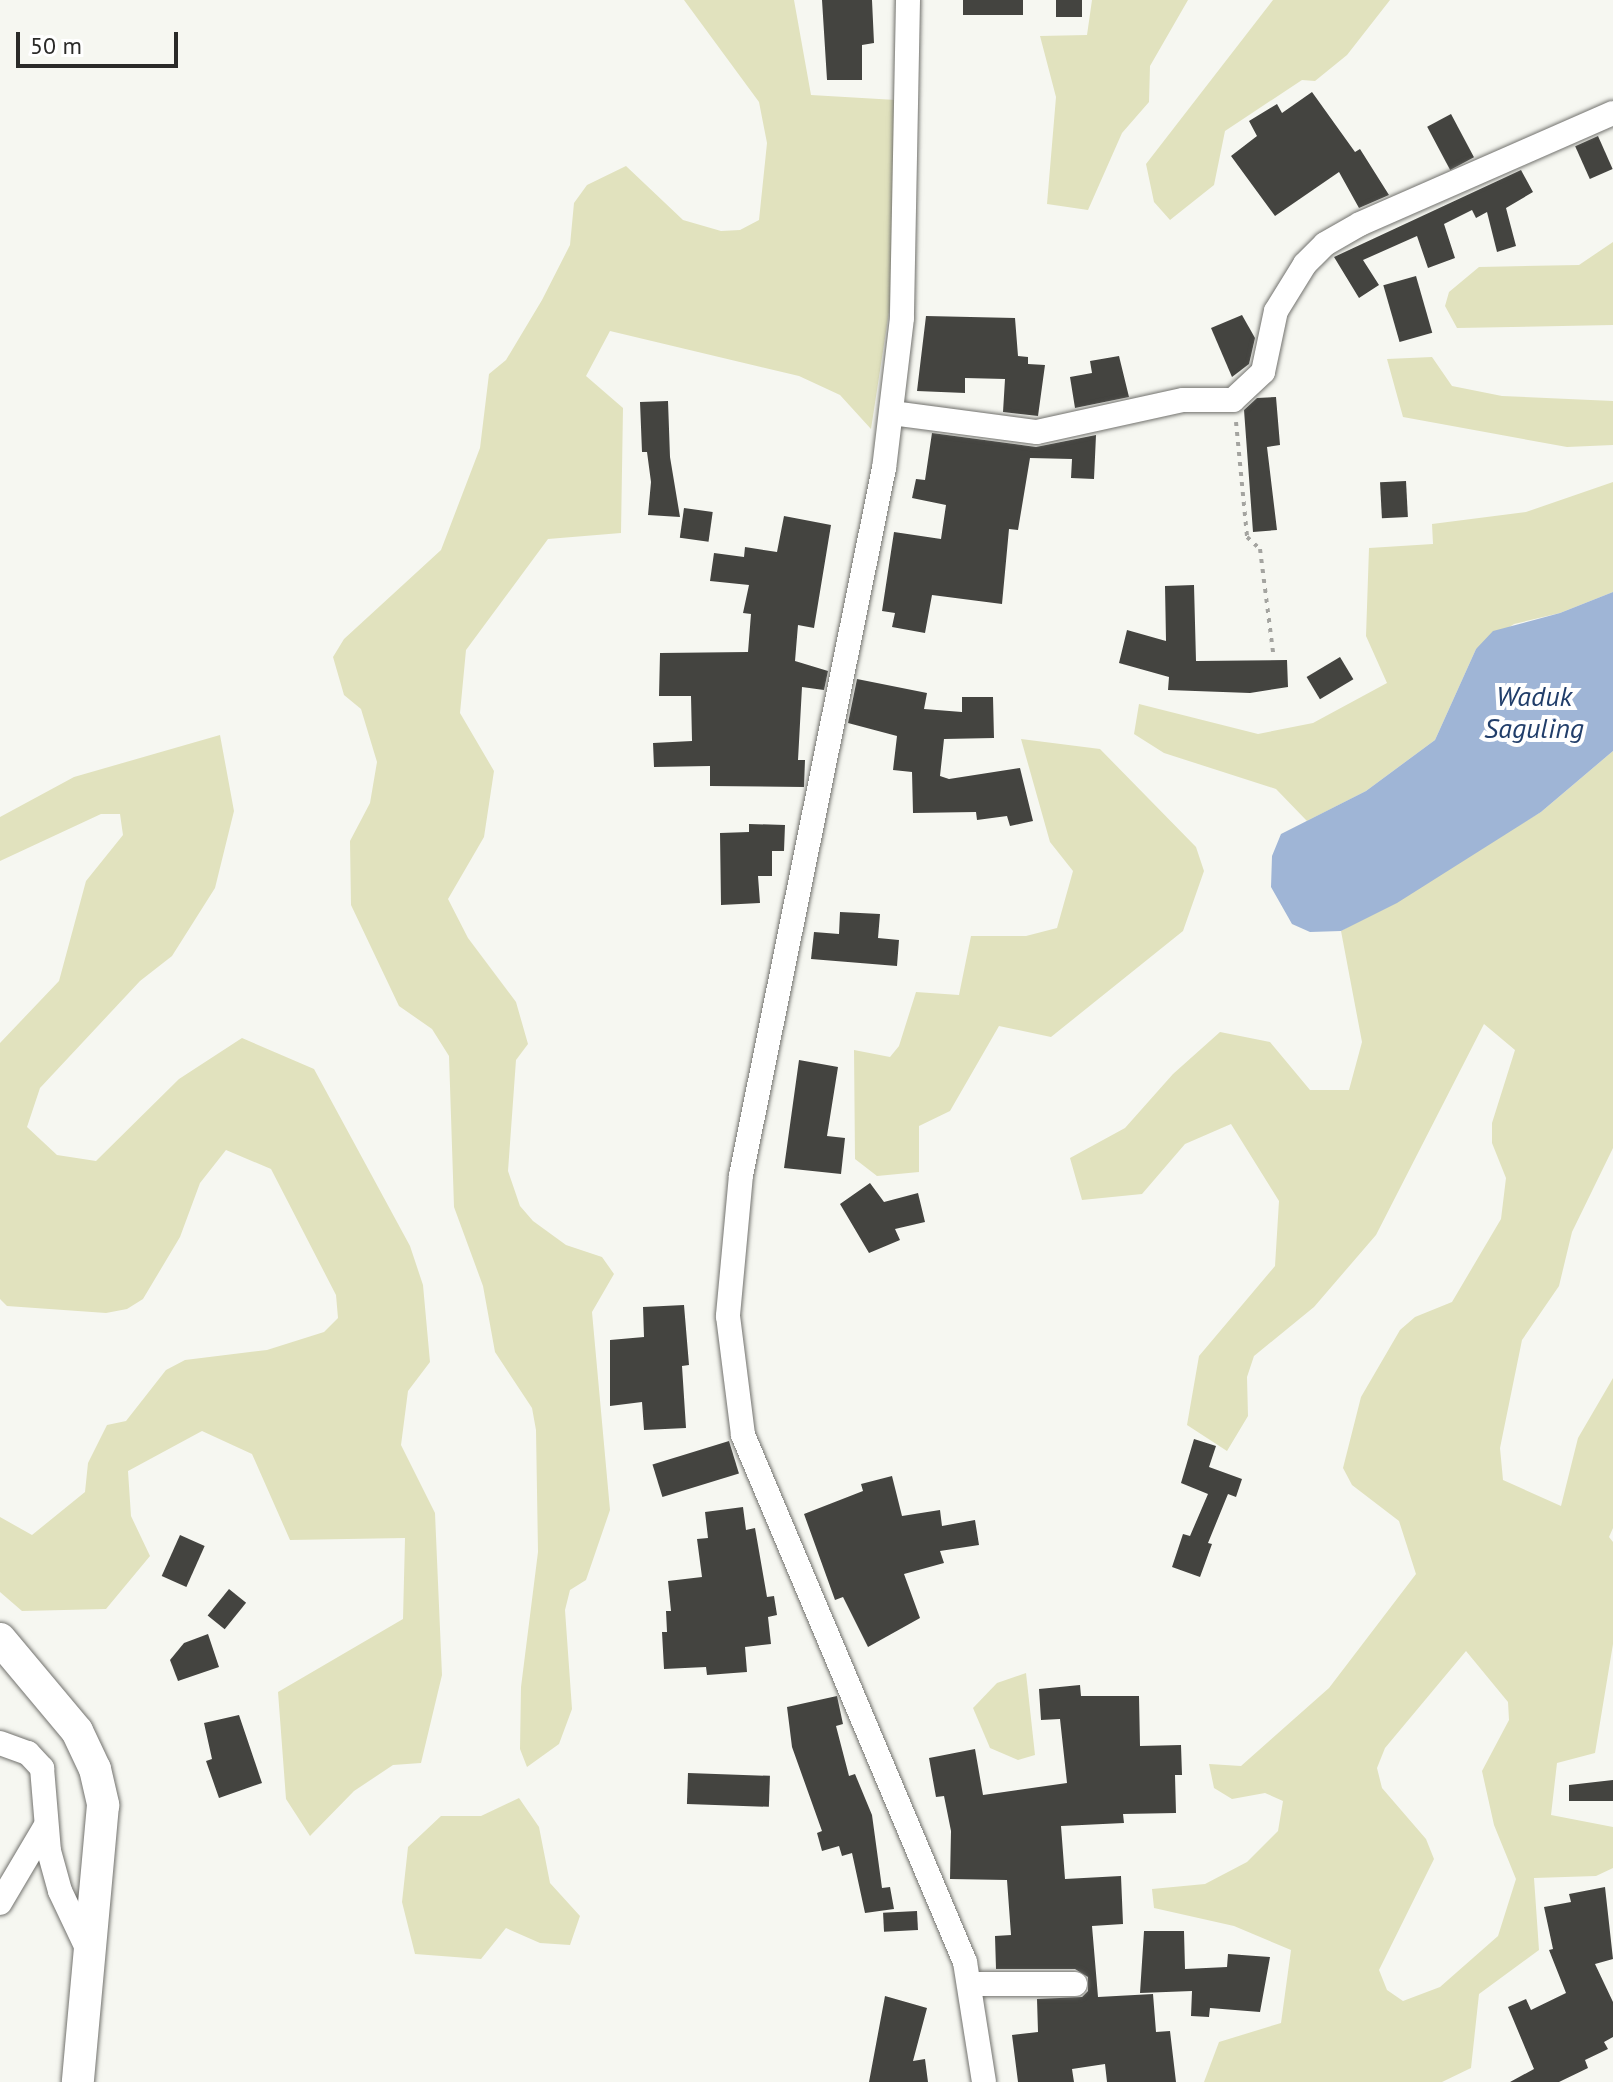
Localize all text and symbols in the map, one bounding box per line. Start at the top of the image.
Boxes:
scale bar [20,16,182,66]
text: 50 m [30,30,82,61]
water label: Waduk Saguling [1484,679,1584,745]

